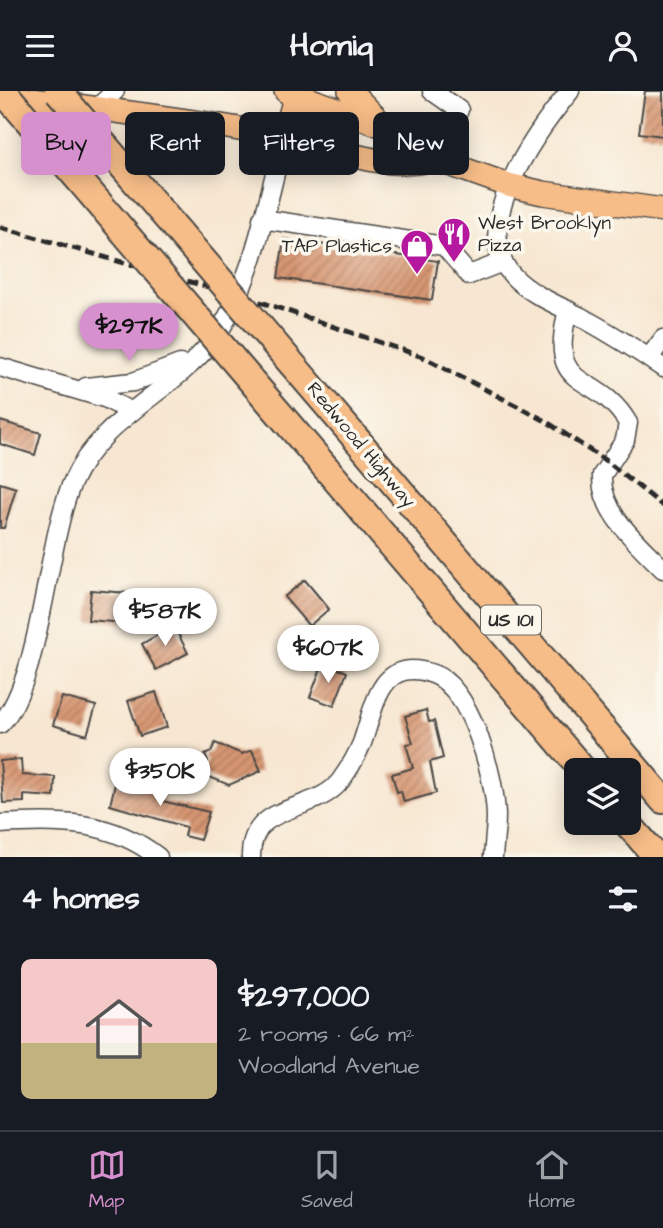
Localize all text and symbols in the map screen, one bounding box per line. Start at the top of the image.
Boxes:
text: Homiq [290,23,373,68]
icon: menu [21,27,59,65]
icon: person [604,27,642,65]
chip: Buy [21,112,111,175]
chip: Rent [125,112,225,175]
chip: Filters [239,112,359,175]
chip: New [373,112,469,175]
place label: West Brooklyn Pizza [478,210,611,259]
restaurant icon: West Brooklyn Pizza [435,215,473,264]
shop icon: TAP Plastics [398,227,436,276]
place label: TAP Plastics [282,233,392,260]
pin: $297K [80,303,178,363]
text: $297K [95,310,163,342]
street label: Redwood Highway [300,376,422,515]
pin: $587K [116,589,214,648]
text: $587K [129,595,201,627]
road number: US 101 [481,605,541,635]
pin: $607K [279,625,377,685]
text: $607K [293,632,363,664]
pin: $350K [111,749,209,808]
text: $350K [125,755,195,787]
map controls [564,758,641,835]
button: layers [564,758,641,835]
text: 4 homes [21,878,140,920]
icon: filters [604,880,642,918]
text: $297,000 [238,976,370,1018]
icon: home [77,987,161,1071]
text: 2 rooms · 66 m² [238,1018,415,1050]
text: Woodland Avenue [238,1050,420,1082]
tab: Map [88,1146,126,1215]
tab: Saved [301,1146,353,1215]
tab: Home [528,1146,575,1215]

